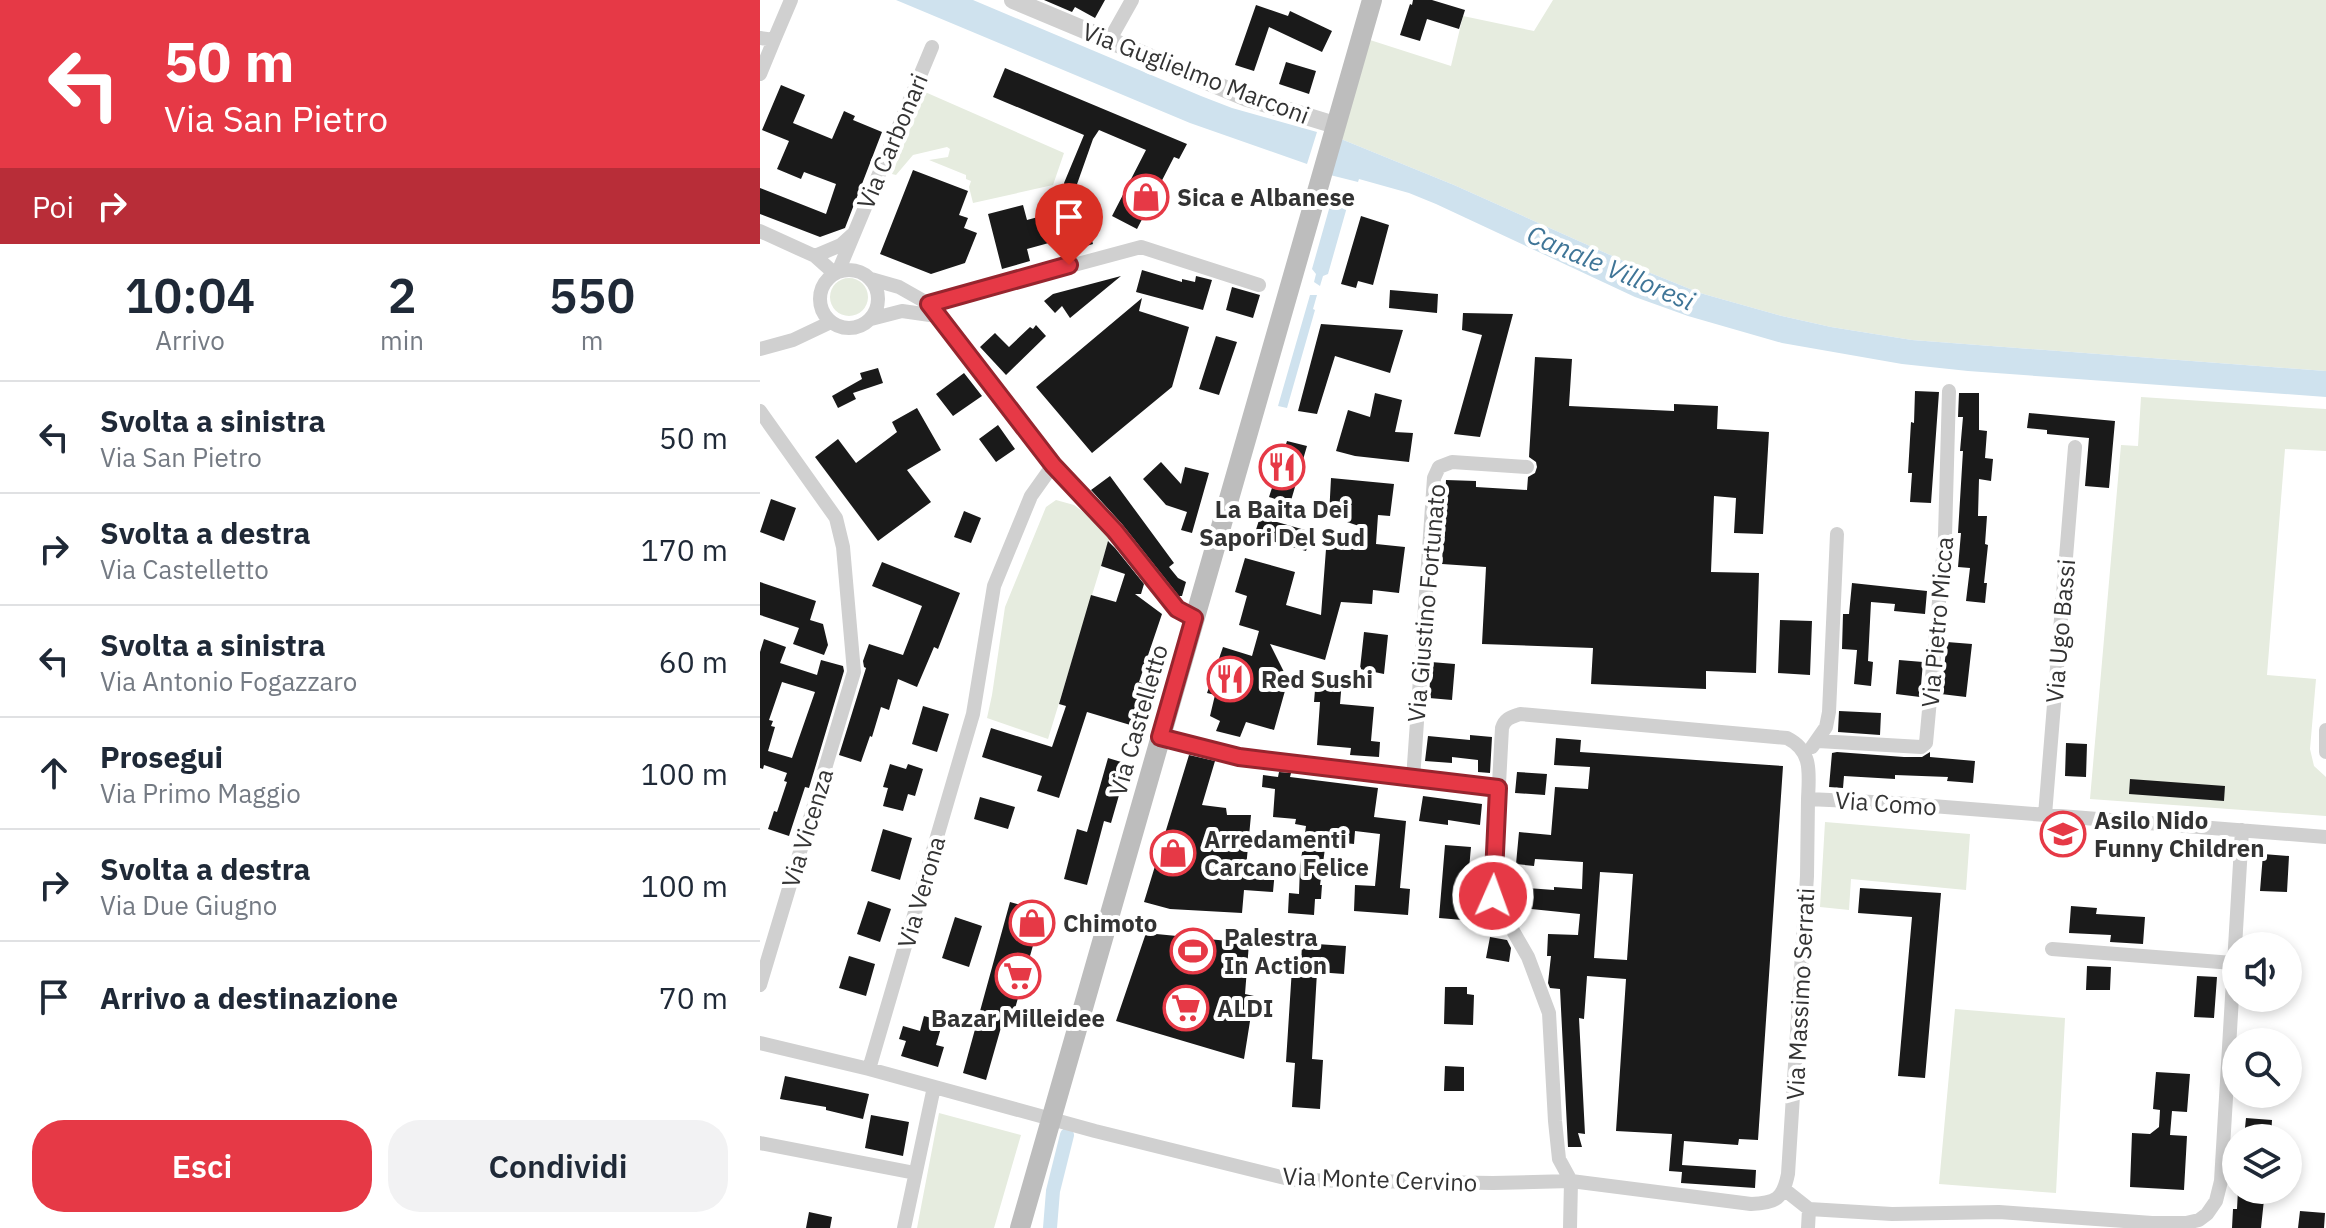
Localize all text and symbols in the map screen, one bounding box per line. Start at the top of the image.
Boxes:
street label: Via Guglielmo Marconi [1078,15,1314,131]
text: 50 m [164,25,294,97]
icon: left [32,32,136,136]
street label: Via Carbonari [849,68,935,214]
text: Via San Pietro [164,95,388,142]
shop icon: Sica e Albanese [1122,173,1170,221]
place label: Sica e Albanese [1177,181,1355,213]
pin [1035,183,1103,265]
icon: right [90,184,134,228]
text: Poi [32,187,74,226]
icon: arrive [1047,195,1091,239]
water label: Canale Villoresi [1522,216,1700,318]
text: 10:04 [125,264,255,326]
text: 2 [388,264,416,326]
text: 550 [549,264,635,326]
text: Arrivo [155,323,225,357]
text: min [380,323,424,357]
text: m [581,323,603,357]
text: Svolta a sinistra [100,401,326,440]
icon: left [32,415,76,459]
text: 50 m [659,418,728,457]
text: Via San Pietro [100,440,262,474]
restaurant icon: La Baita Dei Sapori Del Sud [1258,443,1306,491]
street label: Via Giustino Fortunato [1400,482,1452,724]
place label: La Baita Dei Sapori Del Sud [1199,493,1365,553]
text: Svolta a destra [100,513,311,552]
icon: right [32,527,76,571]
text: 170 m [641,530,728,569]
street label: Via Pietro Micca [1914,535,1960,709]
text: Via Castelletto [100,552,269,586]
street label: Via Ugo Bassi [2038,558,2082,704]
text: Svolta a sinistra [100,625,326,664]
icon: left [32,639,76,683]
street label: Via Castelletto [1101,641,1175,799]
text: 60 m [659,642,728,681]
restaurant icon: Red Sushi [1206,655,1254,703]
place label: Red Sushi [1261,663,1373,695]
text: Via Antonio Fogazzaro [100,664,357,698]
text: Prosegui [100,737,223,776]
icon: ahead [32,751,76,795]
text: 100 m [641,754,728,793]
street label: Via Vicenza [774,765,840,891]
text: Via Primo Maggio [100,776,301,810]
street label: Via Como [1834,783,1938,823]
place label: Asilo Nido Funny Children [2094,804,2265,864]
school or university icon: Asilo Nido Funny Children [2039,810,2087,858]
place label: Arredamenti Carcano Felice [1204,823,1369,883]
shop icon: Arredamenti Carcano Felice [1149,829,1197,877]
street label: Via Verona [890,832,952,952]
text: Svolta a destra [100,849,311,888]
position arrow [1451,854,1535,938]
icon: right [32,863,76,907]
text: 100 m [641,866,728,905]
street label: Via Massimo Serrati [1778,887,1822,1101]
text: Via Due Giugno [100,888,277,922]
shop icon: Chimoto [1008,899,1056,947]
place label: Chimoto [1063,907,1157,939]
place label: Palestra In Action [1224,921,1327,981]
sports icon: Palestra In Action [1169,927,1217,975]
map controls [2222,932,2302,1204]
button: sound [2222,932,2302,1012]
supermarket icon: Bazar Milleidee [994,952,1042,1000]
icon: arrive [32,975,76,1019]
text: Arrivo a destinazione [100,978,398,1017]
text: 70 m [659,978,728,1017]
supermarket icon: ALDI [1162,984,1210,1032]
place label: ALDI [1217,992,1273,1024]
place label: Bazar Milleidee [931,1002,1105,1034]
button: search [2222,1028,2302,1108]
button: Esci [32,1120,372,1212]
button: Condividi [388,1120,728,1212]
button: layers [2222,1124,2302,1204]
street label: Via Monte Cervino [1282,1160,1478,1198]

